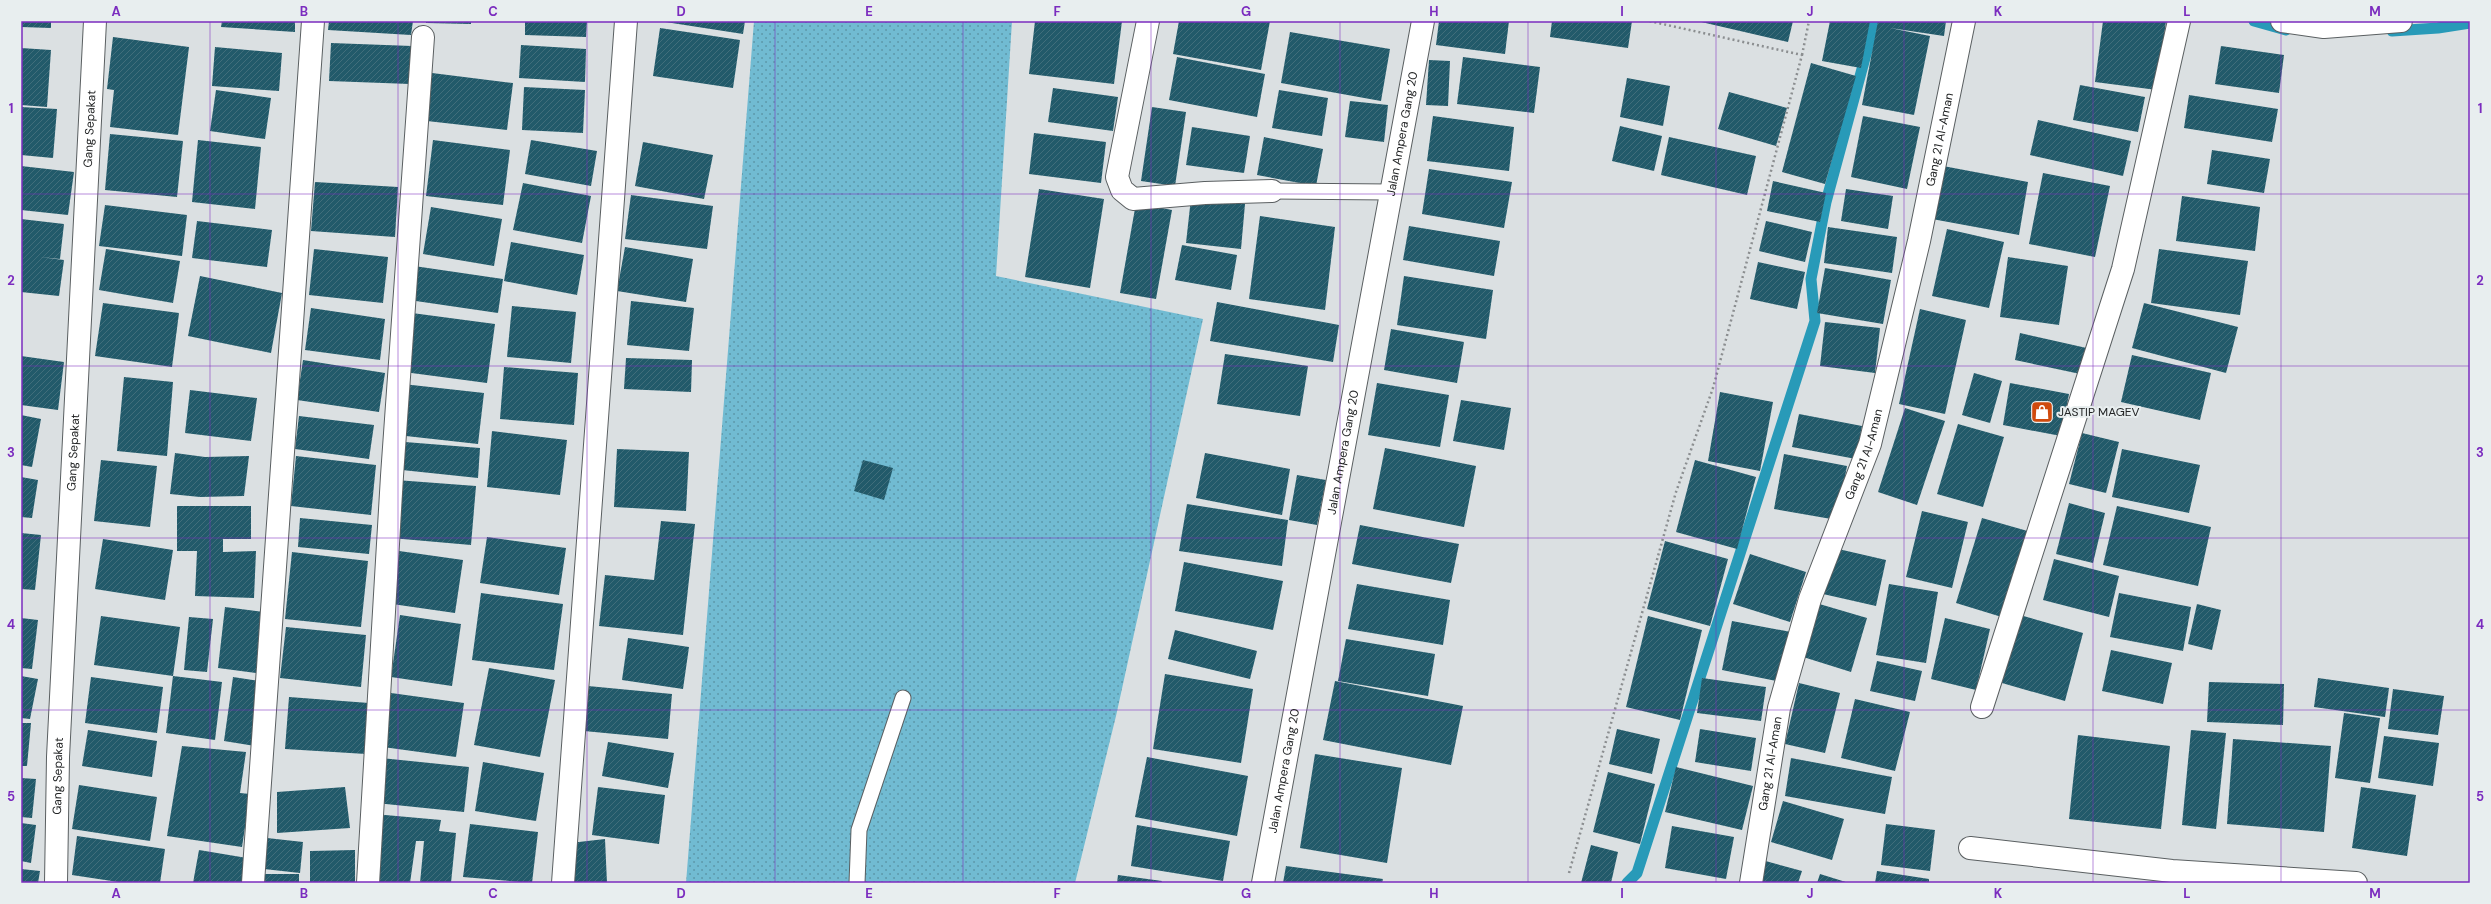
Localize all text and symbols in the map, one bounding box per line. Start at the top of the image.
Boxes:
text: A [111,3,121,20]
text: B [300,3,308,20]
text: C [488,3,498,20]
text: D [676,3,686,20]
text: E [865,3,873,20]
text: F [1053,3,1061,20]
text: G [1241,3,1251,20]
text: H [1429,3,1439,20]
text: I [1620,3,1624,20]
text: J [1806,3,1814,20]
text: K [1994,3,2003,20]
text: L [2183,3,2191,20]
text: M [2369,3,2381,20]
street label: Jalan Ampera Gang 20 [1383,70,1421,197]
street label: Gang Sepakat [80,89,100,168]
street label: Gang 21 Al-Aman [1922,91,1957,188]
text: 1 [9,100,13,117]
text: 1 [2478,100,2482,117]
text: 2 [7,272,15,289]
text: 2 [2476,272,2484,289]
street label: Jalan Ampera Gang 20 [1324,389,1362,516]
shop icon: JASTIP MAGEV [2029,399,2055,425]
place label: JASTIP MAGEV [2058,404,2140,420]
street label: Gang 21 Al-Aman [1841,407,1886,502]
street label: Gang Sepakat [63,413,83,491]
text: 3 [7,444,15,461]
text: 3 [2476,444,2484,461]
text: 4 [7,616,15,633]
text: 4 [2476,616,2484,633]
street label: Jalan Ampera Gang 20 [1264,707,1303,835]
street label: Gang 21 Al-Aman [1755,715,1786,812]
street label: Gang Sepakat [49,737,67,815]
text: 5 [7,788,15,805]
text: 5 [2476,788,2484,805]
text: A [111,885,121,902]
text: B [300,885,308,902]
text: C [488,885,498,902]
text: D [676,885,686,902]
text: E [865,885,873,902]
text: F [1053,885,1061,902]
text: G [1241,885,1251,902]
text: H [1429,885,1439,902]
text: I [1620,885,1624,902]
text: J [1806,885,1814,902]
text: K [1994,885,2003,902]
text: L [2183,885,2191,902]
text: M [2369,885,2381,902]

